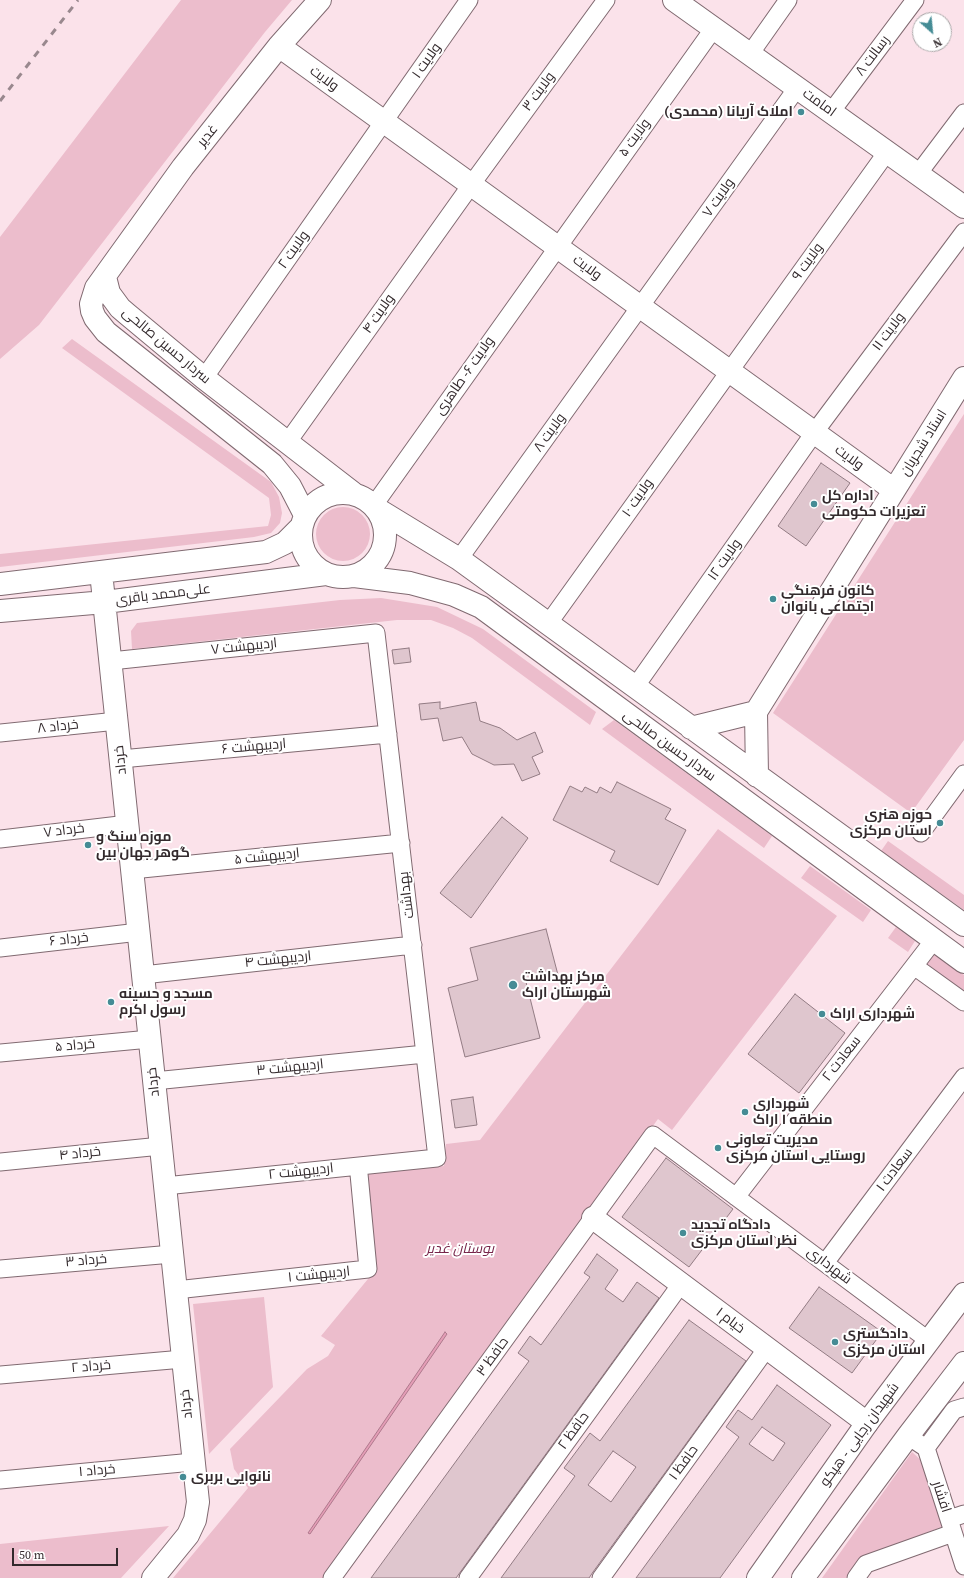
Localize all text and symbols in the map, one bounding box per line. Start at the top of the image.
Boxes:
north arrow [912,12,952,52]
street label: رسالت ۸ [852,32,894,80]
text: N [930,34,944,51]
street label: ولایت ۱ [409,40,445,82]
street label: ولایت [306,63,342,95]
street label: ولایت ۳ [519,69,559,115]
street label: امامت [799,85,839,121]
place label: املاک آریانا (محمدی) [664,104,793,120]
marker: املاک آریانا (محمدی) [796,107,806,117]
street label: ولایت ۵ [616,116,654,160]
street label: غدیر [194,121,222,151]
street label: ولایت ۷ [700,175,738,221]
street label: ولایت ۲ [275,228,313,272]
street label: ولایت ۹ [789,240,827,284]
street label: ولایت [569,252,605,284]
street label: ولایت ۴ [359,291,399,337]
street label: سردار حسین صالحی [118,304,214,388]
street label: ولایت ۱۱ [869,309,909,355]
street label: ولایت ۶- طاهری [432,334,498,418]
street label: استاد شجریان [897,407,951,479]
street label: ولایت ۸ [530,410,570,456]
street label: ولایت [831,442,867,474]
street label: ولایت ۱۰ [619,476,657,520]
place label: اداره کل تعزیرات حکومتی [822,488,925,520]
marker: اداره کل تعزیرات حکومتی [809,499,819,509]
street label: ولایت ۱۲ [705,536,745,584]
street label: علی‌محمد باقری [114,581,212,609]
place label: کانون فرهنگی اجتماعی بانوان [781,583,874,616]
marker: کانون فرهنگی اجتماعی بانوان [768,594,778,604]
street label: اردیبهشت ۷ [210,635,278,659]
street label: سردار حسین صالحی [619,707,719,785]
street label: خرداد ۸ [37,716,79,738]
street label: اردیبهشت ۶ [221,736,287,758]
street label: خرداد [111,745,131,775]
place label: حوزه هنری استان مرکزی [850,807,932,840]
marker: حوزه هنری استان مرکزی [935,818,945,828]
street label: خرداد ۷ [43,820,85,842]
place label: موزه سنگ و گوهر جهان بین [96,829,190,862]
marker: موزه سنگ و گوهر جهان بین [83,840,93,850]
street label: اردیبهشت ۵ [233,845,301,869]
street label: بهداشت [396,871,418,919]
street label: خرداد ۶ [49,930,89,950]
street label: اردیبهشت ۴ [244,948,312,972]
place label: مرکز بهداشت شهرستان اراک [522,969,611,1002]
marker: مرکز بهداشت شهرستان اراک [507,979,519,991]
place label: مسجد و حسینه رسول اکرم [119,986,213,1018]
marker: مسجد و حسینه رسول اکرم [106,997,116,1007]
place label: شهرداری اراک [830,1006,915,1022]
marker: شهرداری اراک [817,1009,827,1019]
street label: سعادت ۲ [819,1033,865,1085]
street label: خرداد ۵ [54,1036,96,1056]
street label: اردیبهشت ۳ [256,1056,324,1080]
street label: خرداد [144,1067,164,1097]
place label: شهرداری منطقه ۱ اراک [753,1096,833,1128]
marker: شهرداری منطقه ۱ اراک [740,1107,750,1117]
place label: مدیریت تعاونی روستایی استان مرکزی [726,1132,866,1164]
street label: خرداد ۴ [58,1143,102,1165]
marker: مدیریت تعاونی روستایی استان مرکزی [713,1143,723,1153]
street label: سعادت ۱ [873,1145,917,1195]
street label: اردیبهشت ۲ [268,1160,334,1184]
place label: دادگاه تجدید نظر استان مرکزی [691,1217,797,1250]
marker: دادگاه تجدید نظر استان مرکزی [678,1228,688,1238]
park label: بوستان غدیر [426,1241,494,1257]
street label: شهرداری [803,1244,855,1288]
street label: خرداد ۳ [64,1251,108,1271]
street label: اردیبهشت ۱ [287,1263,351,1287]
street label: خیام ۱ [712,1305,748,1337]
place label: دادگستری استان مرکزی [843,1326,925,1358]
street label: حافظ ۳ [473,1334,513,1380]
marker: دادگستری استان مرکزی [830,1337,840,1347]
street label: خرداد ۲ [70,1357,112,1377]
street label: شهیدان رجایی - هپکو [817,1380,903,1490]
street label: خرداد [177,1389,197,1419]
street label: حافظ ۲ [555,1409,593,1453]
street label: حافظ ۱ [666,1442,702,1484]
street label: خرداد ۱ [78,1461,116,1481]
place label: نانوایی بربری [191,1469,271,1485]
marker: نانوایی بربری [178,1472,188,1482]
street label: افشار [928,1479,954,1515]
scale bar [14,1540,120,1566]
text: 50 m [19,1547,45,1563]

